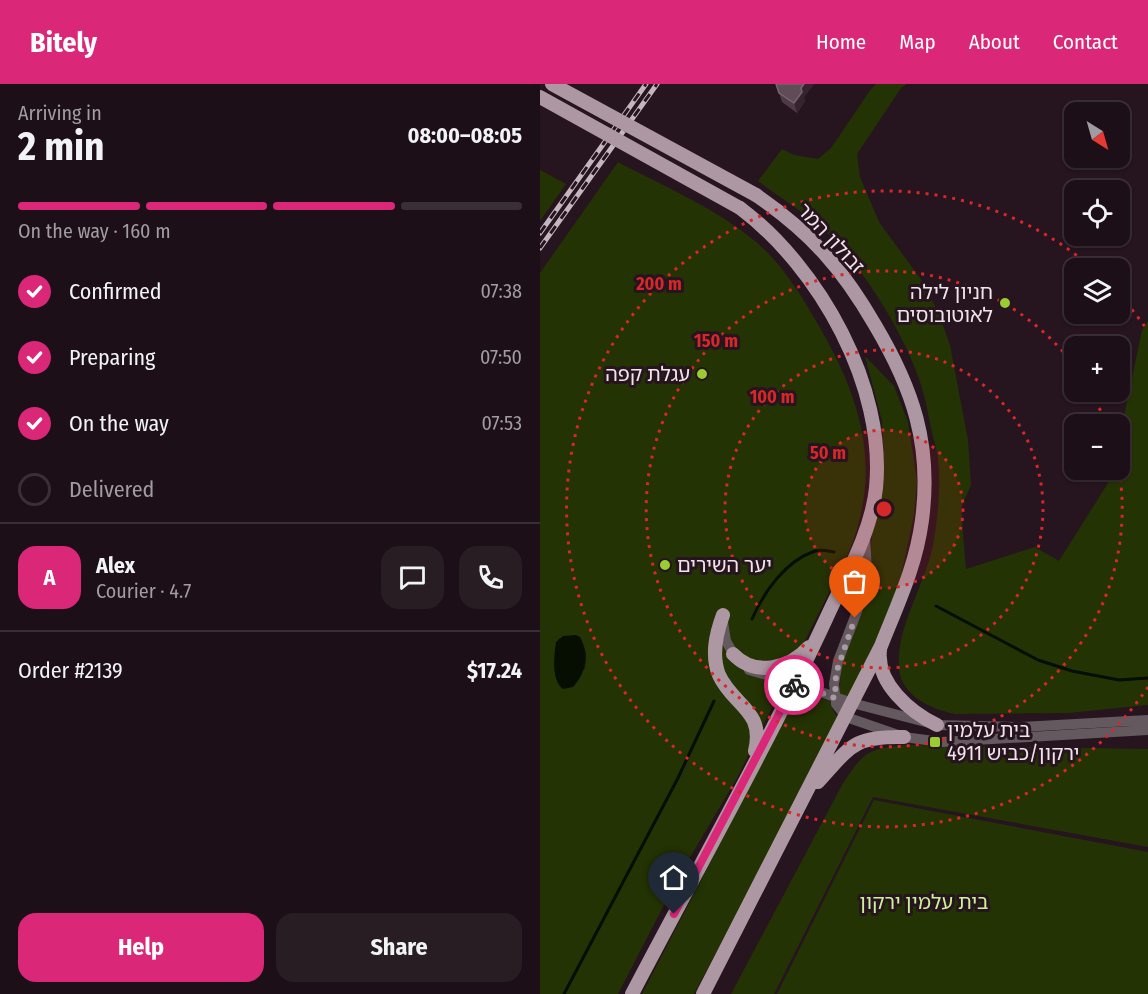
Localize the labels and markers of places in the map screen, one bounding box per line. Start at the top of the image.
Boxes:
place label: חניון לילה לאוטובוסים [896,280,993,327]
marker: חניון לילה לאוטובוסים [998,296,1012,310]
place label: עגלת קפה [605,362,690,386]
marker: עגלת קפה [695,367,709,381]
centre of rings [874,499,894,519]
place label: יער השירים [677,553,772,577]
pin [829,556,880,618]
marker: יער השירים [658,558,672,572]
place label: בית עלמין ירקון/כביש 4911 [947,718,1079,765]
marker: בית עלמין ירקון/כביש 4911 [928,735,942,749]
pin [648,852,699,914]

